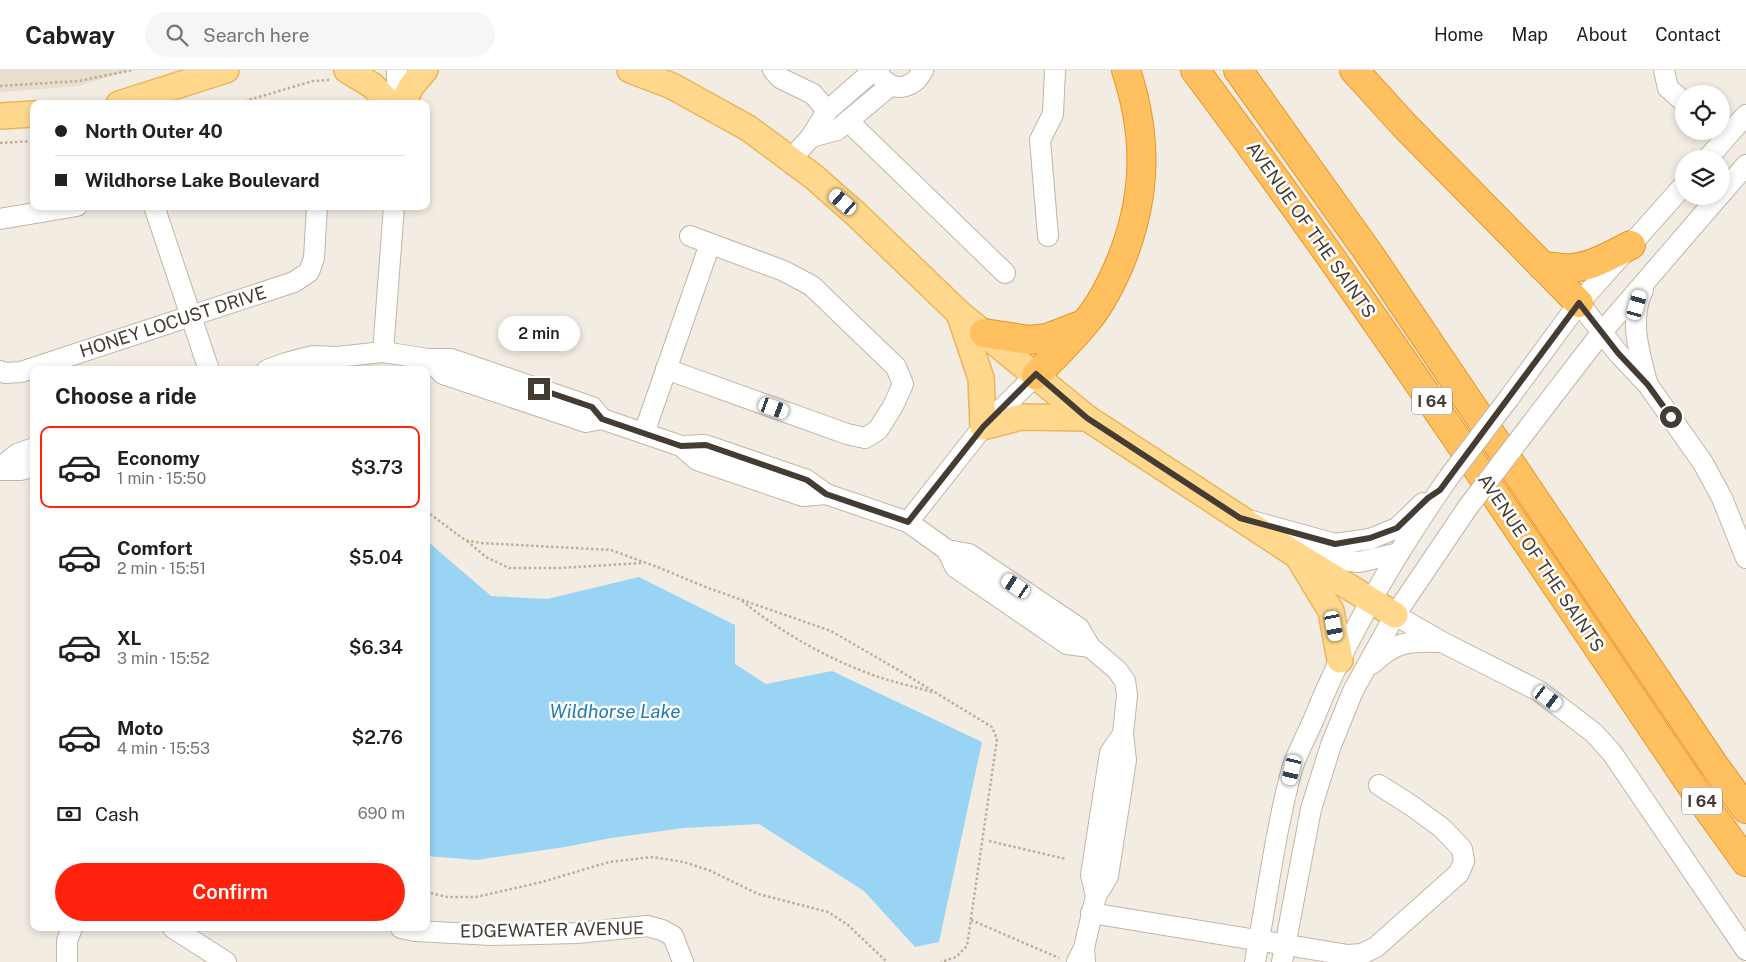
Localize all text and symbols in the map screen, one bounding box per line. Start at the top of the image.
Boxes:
search box [145,12,495,57]
text: Cabway [25,21,115,49]
icon: search [163,21,191,49]
text: Search here [203,24,310,46]
text: Home [1434,24,1484,45]
text: Map [1512,24,1548,45]
text: About [1576,24,1627,45]
text: Contact [1655,24,1721,45]
map controls [1675,85,1730,205]
button: locate [1675,85,1730,140]
text: North Outer 40 [85,120,223,142]
street label: AVENUE OF THE SAINTS [1243,138,1380,322]
button: layers [1675,150,1730,205]
text: Wildhorse Lake Boulevard [85,169,320,191]
car [826,186,859,218]
street label: HONEY LOCUST DRIVE [77,281,269,362]
car [1625,289,1648,321]
callout: 2 min [498,316,580,352]
text: 2 min [518,324,560,343]
route end [528,378,550,400]
text: Choose a ride [55,383,197,409]
road number: I 64 [1412,388,1452,414]
car [757,396,790,420]
route start [1660,406,1682,428]
icon: car [57,445,102,490]
text: Economy [117,447,200,469]
text: $3.73 [351,456,403,478]
text: 1 min · 15:50 [117,469,206,488]
street label: AVENUE OF THE SAINTS [1474,470,1609,656]
icon: car [57,535,102,580]
text: Comfort [117,537,193,559]
text: $5.04 [349,546,403,568]
text: 2 min · 15:51 [117,559,206,578]
car [999,571,1032,601]
car [1323,610,1344,642]
icon: car [57,625,102,670]
text: XL [117,627,142,649]
text: $6.34 [349,636,403,658]
text: 3 min · 15:52 [117,649,210,668]
car [1531,683,1564,713]
water label: Wildhorse Lake [549,700,681,722]
icon: car [57,715,102,760]
text: Moto [117,717,163,739]
text: $2.76 [351,726,403,748]
text: 4 min · 15:53 [117,739,210,758]
car [1281,754,1302,786]
road number: I 64 [1682,788,1722,814]
icon: cash [55,800,83,828]
text: Cash [95,803,139,825]
text: 690 m [358,804,405,823]
button: Confirm [55,863,405,921]
street label: EDGEWATER AVENUE [460,917,644,942]

